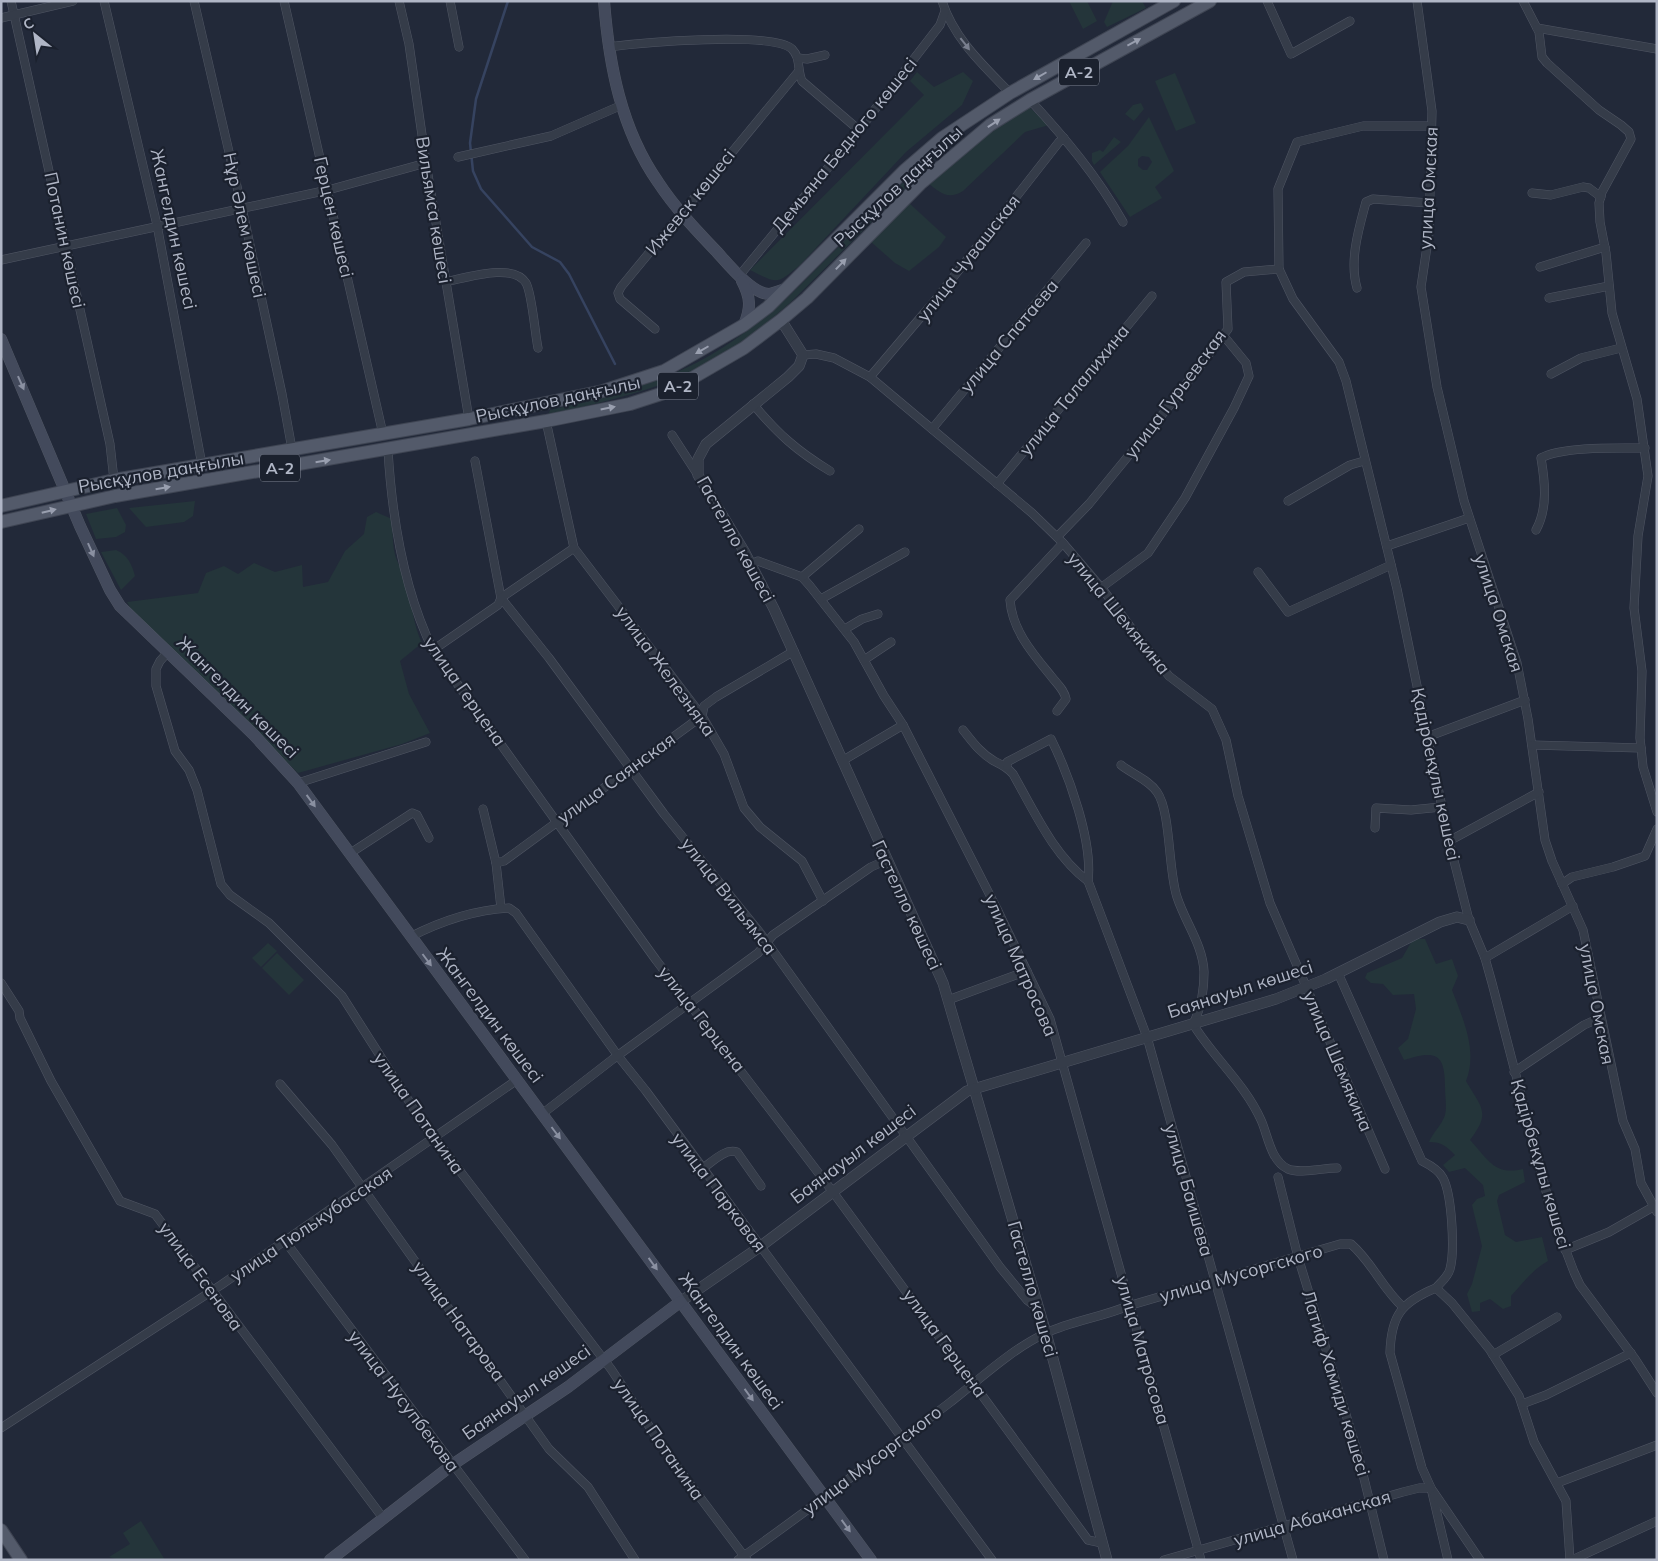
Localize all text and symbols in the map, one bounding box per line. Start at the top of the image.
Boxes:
north arrow [10,10,60,60]
text: С [20,14,37,34]
one-way arrow [959,37,970,50]
one-way arrow [1127,38,1141,46]
street label: Демьяна Бедного көшесі [766,53,922,237]
road number: A-2 [1059,58,1099,86]
one-way arrow [1033,71,1046,80]
one-way arrow [987,118,1000,128]
street label: Рысқұлов даңғылы [829,120,967,252]
street label: улица Омская [1413,126,1443,250]
street label: Вильямса көшесі [411,135,457,285]
street label: Ижевск көшесі [640,144,740,260]
street label: Жангелдин көшесі [146,147,202,311]
street label: Нұр Әлем көшесі [218,150,272,300]
street label: Герцен көшесі [309,154,359,280]
street label: Потанин көшесі [39,170,91,310]
street label: улица Чувашская [911,190,1025,326]
one-way arrow [835,258,847,270]
street label: улица Спатаева [955,274,1063,398]
street label: улица Талалихина [1014,320,1134,460]
street label: улица Гурьевская [1119,325,1231,463]
one-way arrow [694,346,709,354]
street label: Рысқұлов даңғылы [474,370,642,428]
road number: A-2 [658,372,698,400]
one-way arrow [17,376,25,390]
one-way arrow [601,404,617,412]
street label: Рысқұлов даңғылы [76,446,246,498]
road number: A-2 [260,454,300,482]
one-way arrow [316,457,332,465]
street label: Гастелло көшесі [692,472,780,606]
one-way arrow [156,483,172,491]
one-way arrow [41,507,56,515]
one-way arrow [88,543,96,557]
street label: улица Шемякина [1063,547,1175,679]
street label: улица Омская [1469,551,1529,675]
street label: улица Железняка [611,601,721,741]
street label: Жангелдин көшесі [172,631,304,763]
street label: улица Герцена [419,632,511,750]
street label: Қадірбекұлы көшесі [1406,686,1466,862]
street label: улица Саянская [552,727,680,829]
one-way arrow [305,794,315,807]
street label: улица Вильямса [676,833,782,959]
street label: Гастелло көшесі [867,837,947,973]
street label: улица Матросова [979,890,1063,1040]
street label: улица Омская [1574,942,1620,1066]
street label: Жангелдин көшесі [432,943,548,1087]
one-way arrow [422,953,432,967]
street label: Баянауыл көшесі [1164,955,1316,1023]
street label: улица Герцена [653,961,751,1077]
street label: улица Шемякина [1298,987,1378,1135]
street label: улица Потанина [368,1048,470,1178]
street label: Қадірбекұлы көшесі [1506,1076,1576,1252]
street label: Баянауыл көшесі [786,1099,920,1209]
street label: улица Баишева [1159,1121,1219,1259]
one-way arrow [551,1126,562,1139]
street label: улица Парковая [667,1128,771,1256]
street label: улица Тюлькубасская [226,1161,396,1287]
street label: улица Есенова [154,1217,248,1335]
street label: Гастелло көшесі [1003,1218,1063,1360]
street label: улица Мусоргского [1157,1239,1325,1307]
street label: улица Натарова [408,1256,510,1386]
one-way arrow [648,1257,658,1271]
street label: Жангелдин көшесі [674,1268,788,1414]
street label: улица Матросова [1111,1273,1175,1427]
street label: улица Герцена [898,1284,992,1402]
street label: Латиф Хамиди көшесі [1297,1287,1375,1479]
street label: улица Нусупбекова [343,1326,465,1476]
street label: Баянауыл көшесі [457,1339,595,1445]
street label: улица Потанина [608,1374,710,1504]
one-way arrow [744,1388,754,1402]
street label: улица Мусоргского [798,1400,946,1520]
street label: улица Абаканская [1231,1485,1393,1551]
one-way arrow [841,1519,851,1533]

